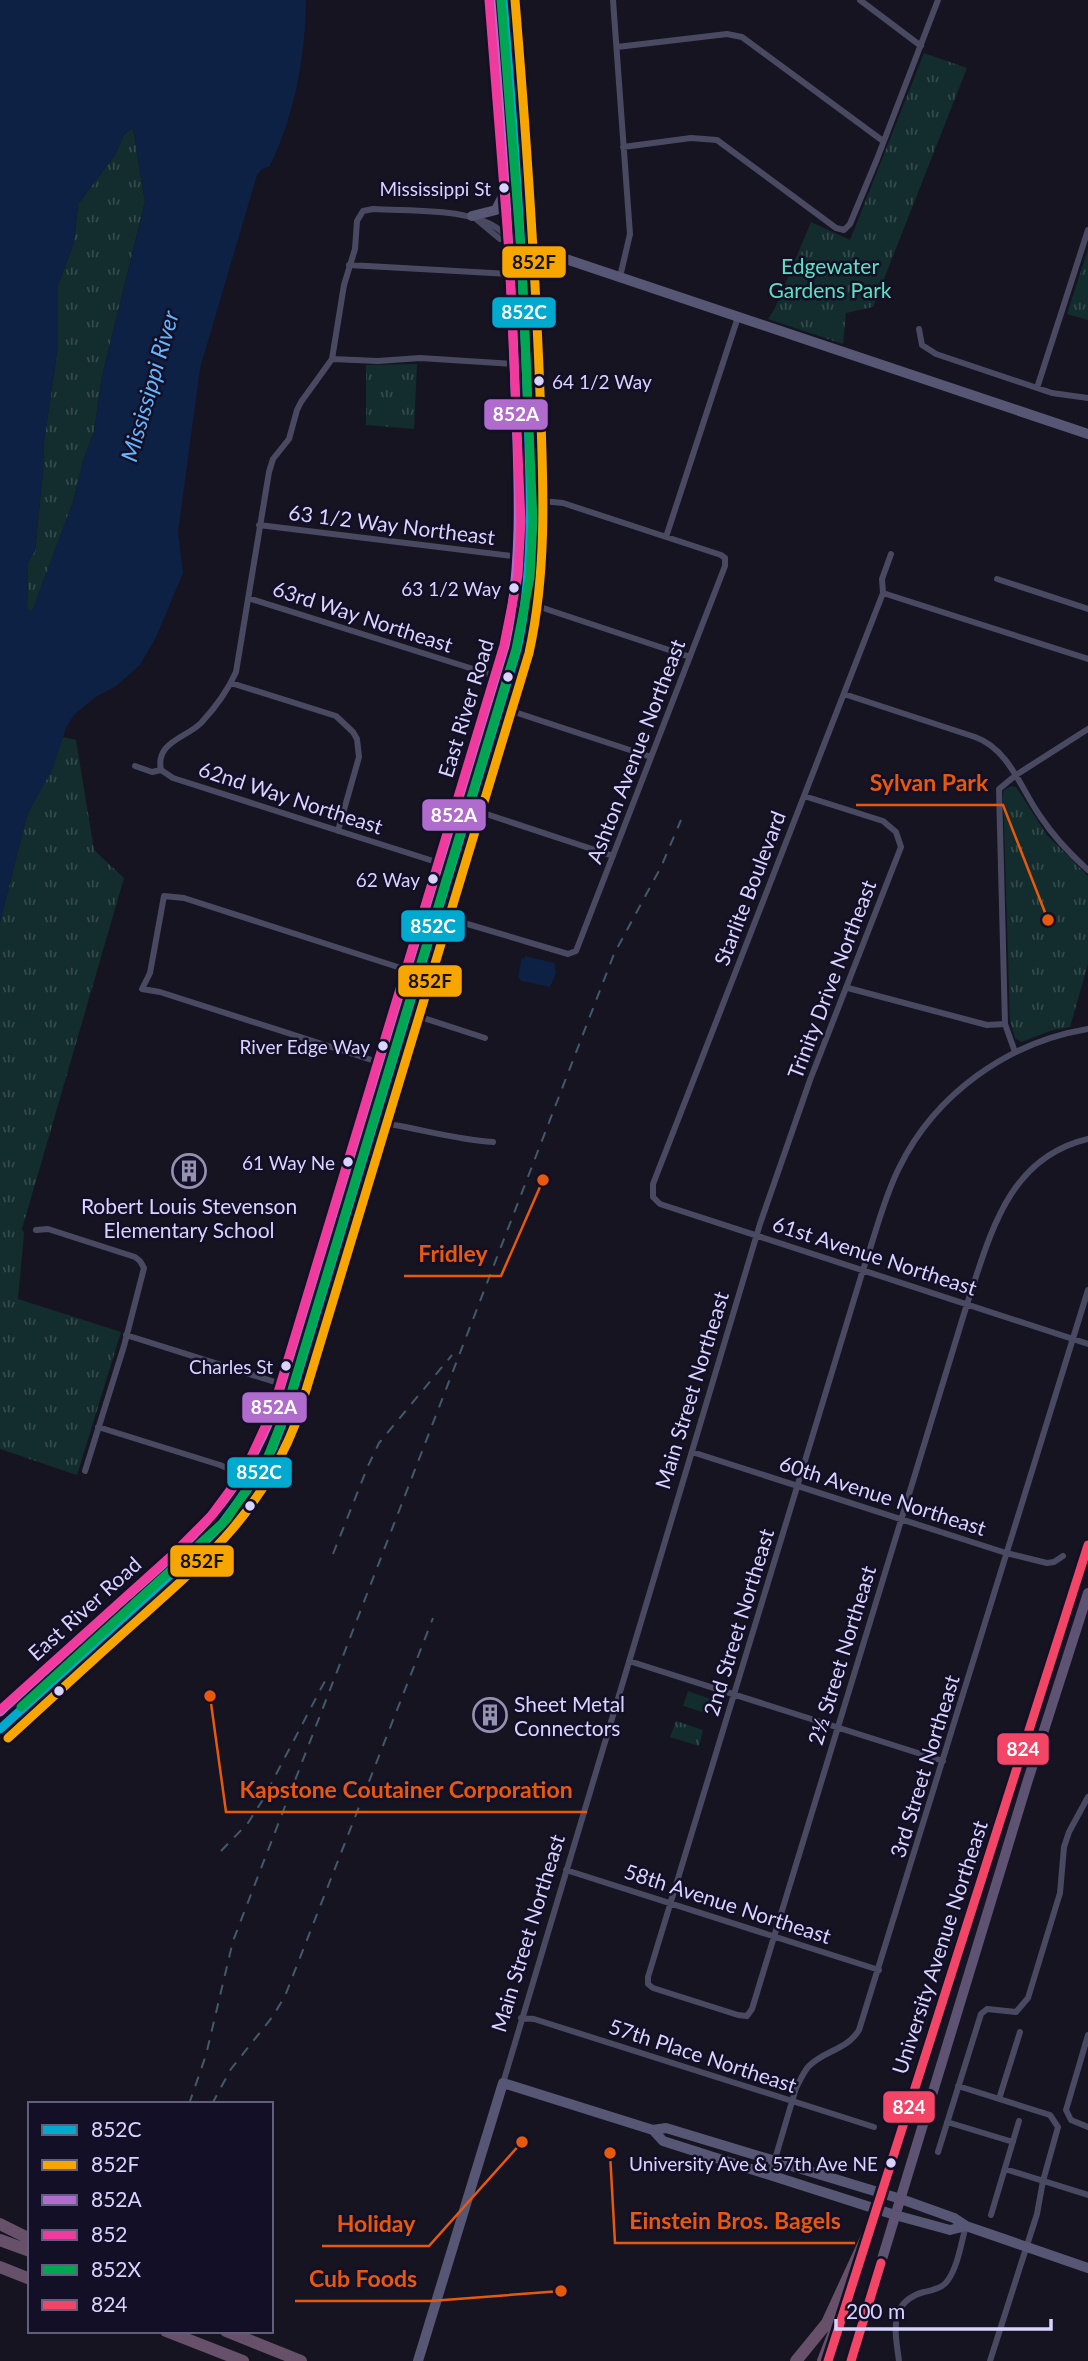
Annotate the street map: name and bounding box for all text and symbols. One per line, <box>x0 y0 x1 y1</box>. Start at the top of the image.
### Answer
place label: Mississippi St <box>379 177 491 200</box>
marker: Mississippi St <box>497 181 511 195</box>
line badge: 852F <box>501 245 567 279</box>
text: 852F <box>512 250 556 273</box>
park label: Edgewater Gardens Park <box>768 253 892 302</box>
line badge: 852C <box>491 296 557 329</box>
text: 852C <box>501 300 547 323</box>
water label: Mississippi River <box>114 306 184 465</box>
place label: 64 1/2 Way <box>552 370 652 393</box>
marker: 64 1/2 Way <box>532 374 546 388</box>
line badge: 852A <box>483 398 549 431</box>
text: 852A <box>493 402 540 425</box>
street label: 63 1/2 Way Northeast <box>287 499 497 549</box>
street label: 63rd Way Northeast <box>270 575 456 657</box>
place label: 63 1/2 Way <box>401 577 501 600</box>
marker: 63 1/2 Way <box>507 581 521 595</box>
street label: Ashton Avenue Northeast <box>581 635 690 867</box>
street label: East River Road <box>432 636 498 780</box>
unlabelled marker <box>501 670 515 684</box>
street label: 62nd Way Northeast <box>196 755 387 839</box>
callout: Sylvan Park <box>856 761 1003 805</box>
text: Sylvan Park <box>870 768 989 796</box>
line badge: 852A <box>421 798 487 832</box>
text: 852A <box>431 803 478 826</box>
street label: Starlite Boulevard <box>708 807 790 969</box>
place label: 62 Way <box>356 868 420 891</box>
marker: 62 Way <box>426 872 440 886</box>
street label: Trinity Drive Northeast <box>782 876 881 1082</box>
line badge: 852C <box>400 909 466 943</box>
text: 852C <box>410 914 456 937</box>
line badge: 852F <box>397 964 463 998</box>
text: 852F <box>408 969 452 992</box>
place label: River Edge Way <box>240 1035 370 1058</box>
marker: River Edge Way <box>376 1039 390 1053</box>
place label: 61 Way Ne <box>242 1151 335 1174</box>
building icon: Robert Louis Stevenson Elementary School <box>170 1152 208 1190</box>
marker: 61 Way Ne <box>341 1155 355 1169</box>
place label: Robert Louis Stevenson Elementary School <box>81 1193 297 1242</box>
street label: 61st Avenue Northeast <box>770 1210 981 1300</box>
callout: Fridley <box>404 1232 501 1276</box>
text: Fridley <box>418 1239 489 1267</box>
street label: Main Street Northeast <box>649 1288 733 1492</box>
place label: Charles St <box>189 1355 273 1378</box>
marker: Charles St <box>279 1359 293 1373</box>
line badge: 852A <box>241 1391 308 1424</box>
text: 852A <box>251 1395 298 1418</box>
street label: 60th Avenue Northeast <box>777 1450 990 1540</box>
line badge: 852C <box>226 1456 293 1489</box>
text: 852C <box>236 1460 282 1483</box>
unlabelled marker <box>243 1499 257 1513</box>
street label: 2nd Street Northeast <box>698 1525 779 1719</box>
line badge: 852F <box>169 1544 235 1578</box>
text: 852F <box>180 1549 224 1572</box>
street label: East River Road <box>22 1551 146 1665</box>
street label: 2½ Street Northeast <box>802 1562 880 1748</box>
street label: 3rd Street Northeast <box>884 1671 964 1860</box>
unlabelled marker <box>52 1684 66 1698</box>
place label: Sheet Metal Connectors <box>514 1691 625 1740</box>
building icon: Sheet Metal Connectors <box>471 1696 509 1734</box>
line badge: 824 <box>996 1732 1050 1766</box>
text: 824 <box>1006 1737 1040 1760</box>
callout: Kapstone Coutainer Corporation <box>226 1768 587 1812</box>
text: Kapstone Coutainer Corporation <box>239 1775 573 1803</box>
street label: University Avenue Northeast <box>886 1817 992 2077</box>
street label: Main Street Northeast <box>485 1831 569 2035</box>
street label: 58th Avenue Northeast <box>622 1858 835 1948</box>
street label: 57th Place Northeast <box>606 2013 800 2097</box>
line badge: 824 <box>882 2090 936 2124</box>
text: 824 <box>892 2095 926 2118</box>
legend <box>28 2102 273 2333</box>
text: 852C <box>91 2116 142 2141</box>
text: 852F <box>91 2151 140 2176</box>
place label: University Ave & 57th Ave NE <box>629 2152 878 2175</box>
marker: University Ave & 57th Ave NE <box>884 2156 898 2170</box>
text: 852A <box>91 2186 143 2211</box>
callout: Einstein Bros. Bagels <box>615 2199 855 2243</box>
callout: Holiday <box>322 2202 429 2246</box>
text: Einstein Bros. Bagels <box>629 2206 841 2234</box>
text: Holiday <box>337 2209 416 2237</box>
text: 852 <box>91 2221 128 2246</box>
text: 852X <box>91 2256 142 2281</box>
callout: Cub Foods <box>295 2257 431 2301</box>
text: Cub Foods <box>309 2264 417 2292</box>
scale bar <box>836 2288 1051 2332</box>
text: 824 <box>91 2291 128 2316</box>
text: 200 m <box>846 2298 905 2323</box>

